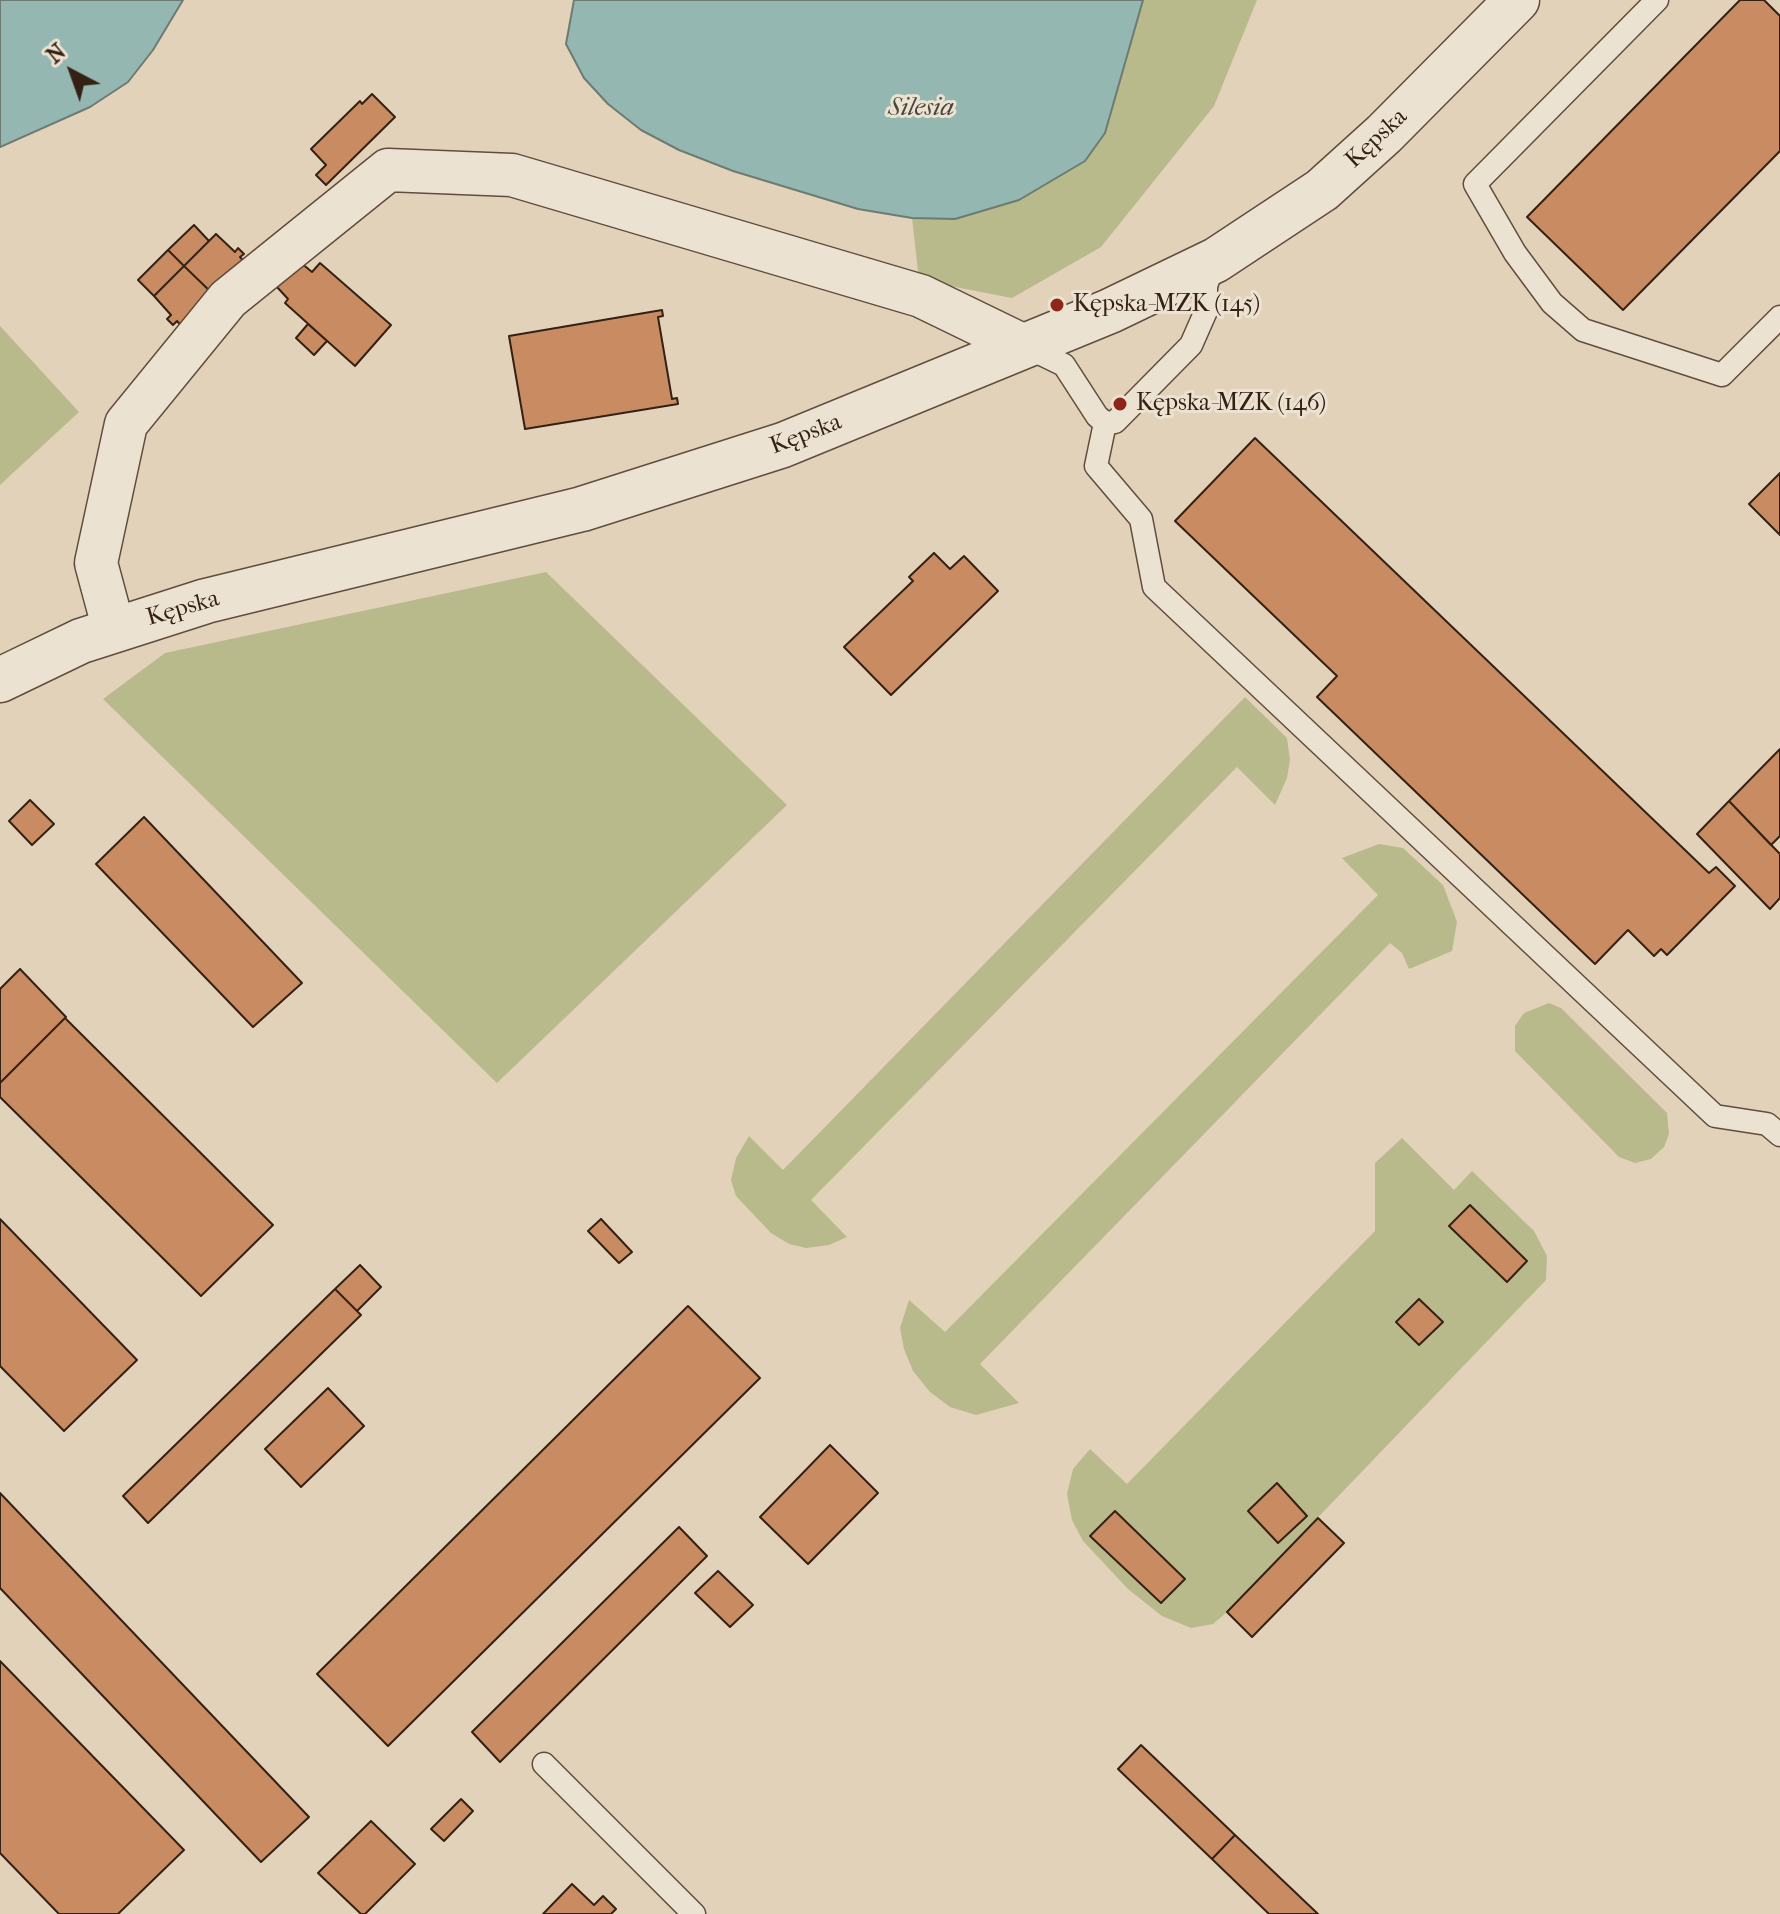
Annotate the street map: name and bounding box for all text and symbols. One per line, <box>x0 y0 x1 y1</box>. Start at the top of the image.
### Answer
north arrow <box>32 32 112 112</box>
text: N <box>41 39 71 69</box>
water label: Silesia <box>888 93 954 125</box>
street label: Kępska <box>1340 103 1414 175</box>
place label: Kępska-MZK (145) <box>1073 291 1260 319</box>
marker: Kępska-MZK (145) <box>1048 296 1066 314</box>
place label: Kępska-MZK (146) <box>1136 390 1326 418</box>
marker: Kępska-MZK (146) <box>1111 395 1129 413</box>
street label: Kępska <box>766 408 846 462</box>
street label: Kępska <box>143 585 223 633</box>

